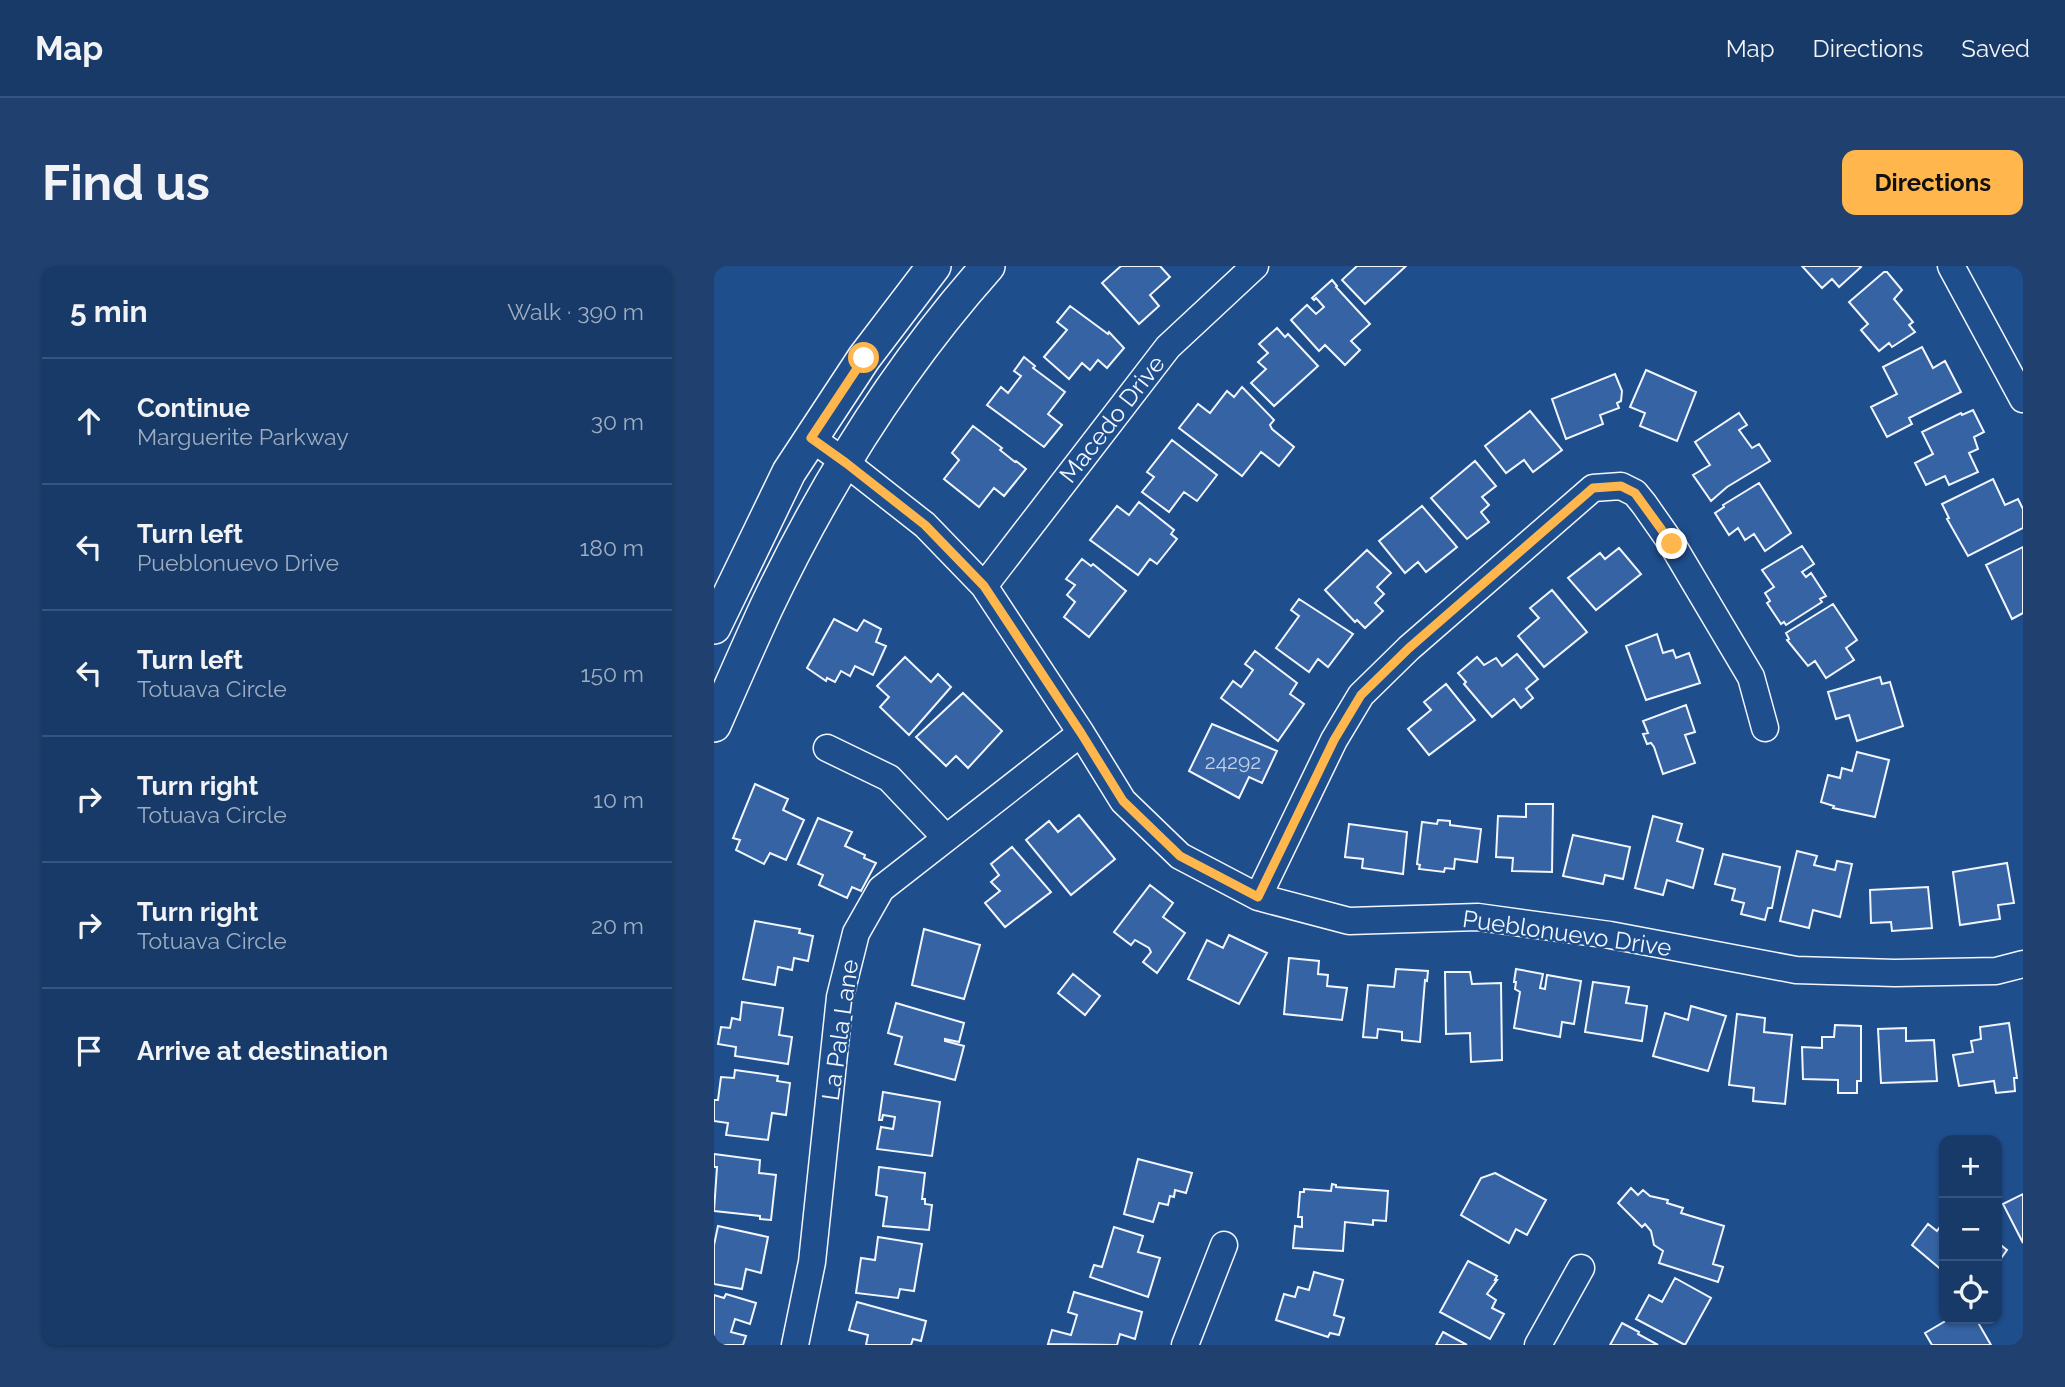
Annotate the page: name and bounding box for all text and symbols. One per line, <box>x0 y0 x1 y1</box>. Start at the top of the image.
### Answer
text: Map <box>35 29 103 68</box>
text: Map <box>1726 34 1775 63</box>
text: Directions <box>1813 34 1923 63</box>
text: Saved <box>1961 34 2030 63</box>
button: Directions <box>1842 150 2023 215</box>
text: Find us <box>42 154 210 211</box>
text: 5 min <box>70 294 148 329</box>
text: Walk · 390 m <box>507 298 644 325</box>
route start <box>848 342 879 373</box>
street label: Macedo Drive <box>1053 349 1171 489</box>
text: Continue <box>137 393 250 423</box>
icon: ahead <box>70 402 108 440</box>
text: 30 m <box>591 408 644 435</box>
text: Marguerite Parkway <box>137 423 349 450</box>
text: Turn left <box>137 519 243 549</box>
icon: left <box>70 528 108 566</box>
route end <box>1656 528 1687 559</box>
text: 180 m <box>579 534 644 561</box>
text: Pueblonuevo Drive <box>137 549 339 576</box>
text: Turn left <box>137 645 243 675</box>
icon: left <box>70 654 108 692</box>
text: 150 m <box>581 660 644 687</box>
text: Totuava Circle <box>137 675 287 702</box>
house number: 24292 <box>1205 749 1261 774</box>
text: Turn right <box>137 771 258 801</box>
icon: right <box>70 780 108 818</box>
text: 10 m <box>593 786 644 813</box>
text: Totuava Circle <box>137 801 287 828</box>
text: Turn right <box>137 897 258 927</box>
street label: Pueblonuevo Drive <box>1461 904 1673 962</box>
icon: right <box>70 906 108 944</box>
text: 20 m <box>591 912 644 939</box>
text: Totuava Circle <box>137 927 287 954</box>
street label: La Pala Lane <box>816 958 864 1102</box>
icon: arrive <box>70 1032 108 1070</box>
text: Arrive at destination <box>137 1036 388 1066</box>
map controls <box>1939 1135 2002 1324</box>
button: + <box>1939 1135 2002 1198</box>
button: − <box>1939 1198 2002 1261</box>
button: locate <box>1939 1261 2002 1324</box>

